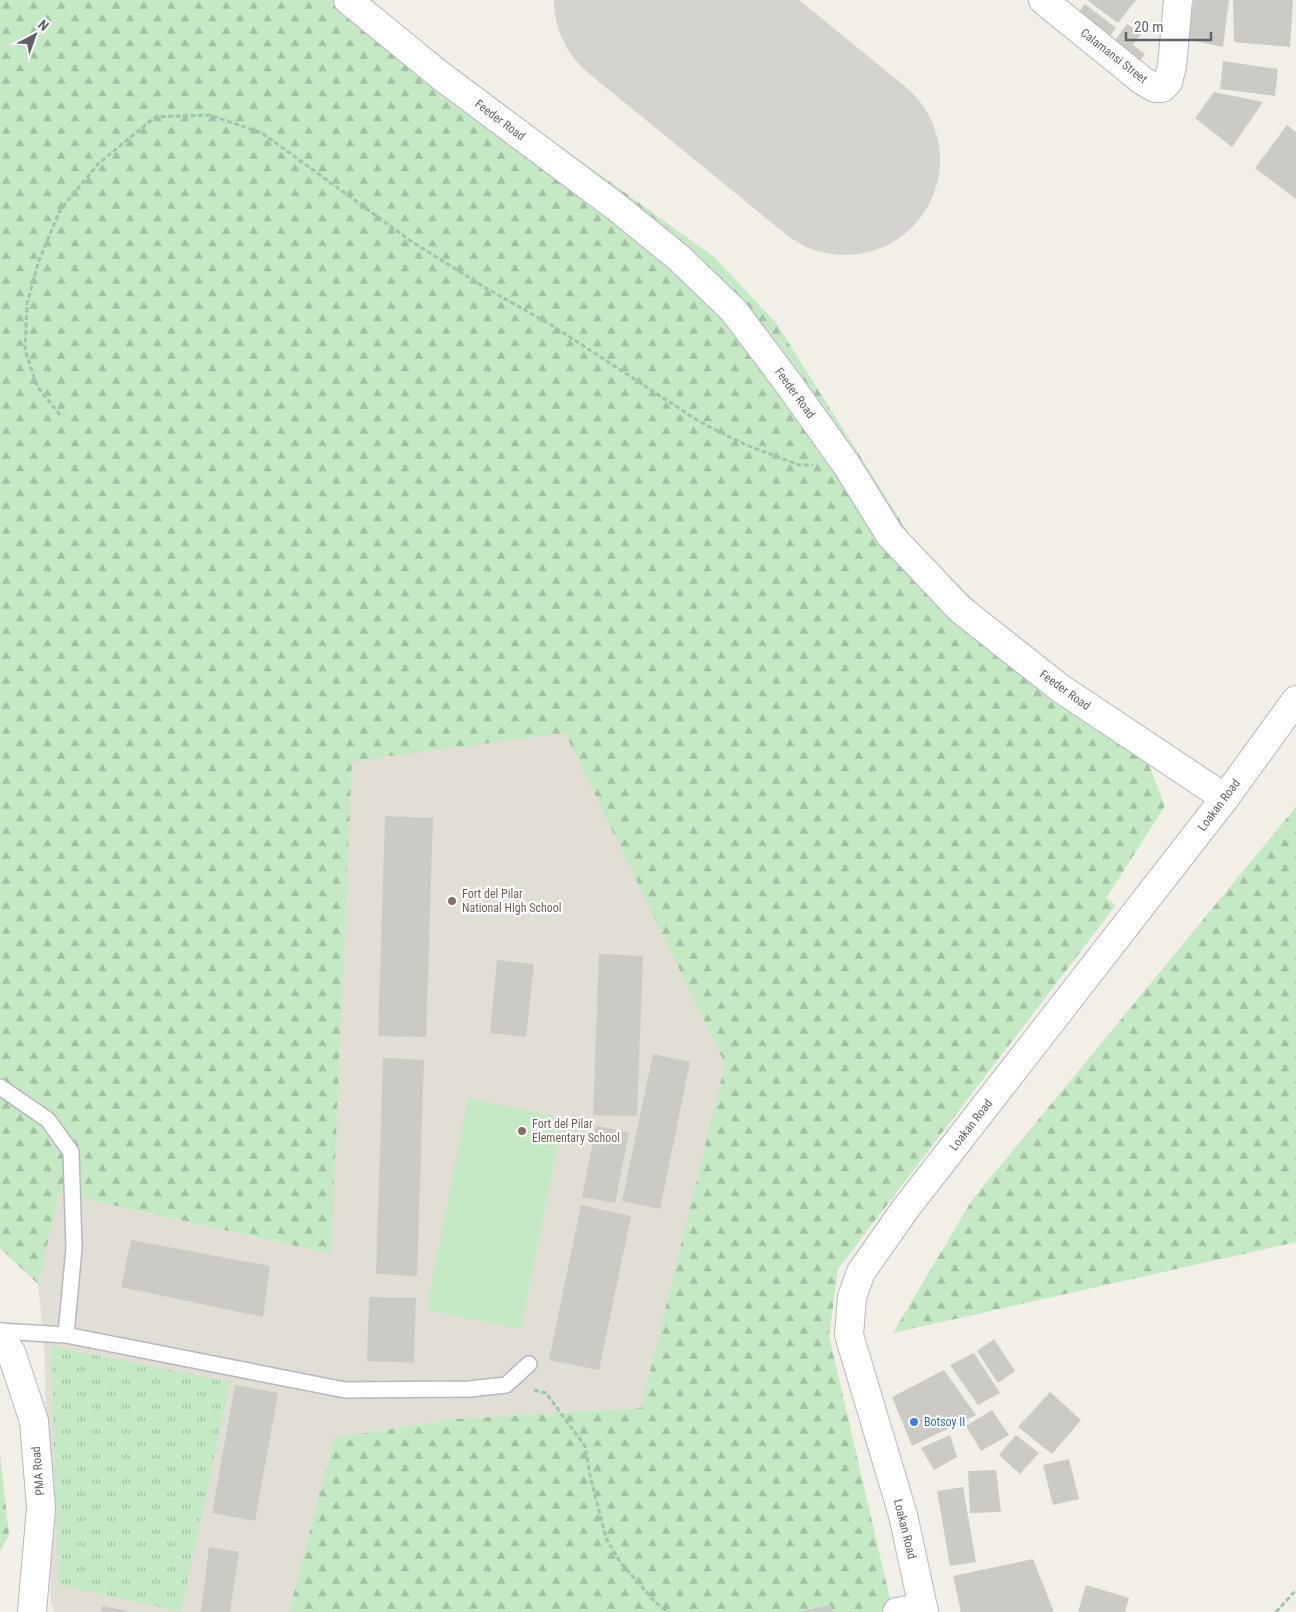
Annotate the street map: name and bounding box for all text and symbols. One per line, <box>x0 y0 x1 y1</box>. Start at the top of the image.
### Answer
north arrow <box>10 10 60 60</box>
scale bar <box>1126 10 1211 42</box>
text: N <box>35 16 52 34</box>
text: 20 m <box>1134 18 1164 36</box>
street label: Calamansi Street <box>1078 26 1150 87</box>
street label: Feeder Road <box>472 97 528 143</box>
street label: Feeder Road <box>772 365 818 421</box>
street label: Feeder Road <box>1037 667 1093 713</box>
street label: Loakan Road <box>1195 776 1243 834</box>
place label: Fort del Pilar National High School <box>462 887 562 915</box>
marker: Fort del Pilar National High School <box>446 895 458 907</box>
street label: Loakan Road <box>947 1097 995 1153</box>
place label: Fort del Pilar Elementary School <box>532 1117 620 1145</box>
marker: Fort del Pilar Elementary School <box>516 1125 528 1137</box>
place label: Botsoy II <box>924 1415 965 1429</box>
marker: Botsoy II <box>908 1416 920 1428</box>
street label: PMA Road <box>29 1446 47 1496</box>
street label: Loakan Road <box>891 1498 919 1560</box>

